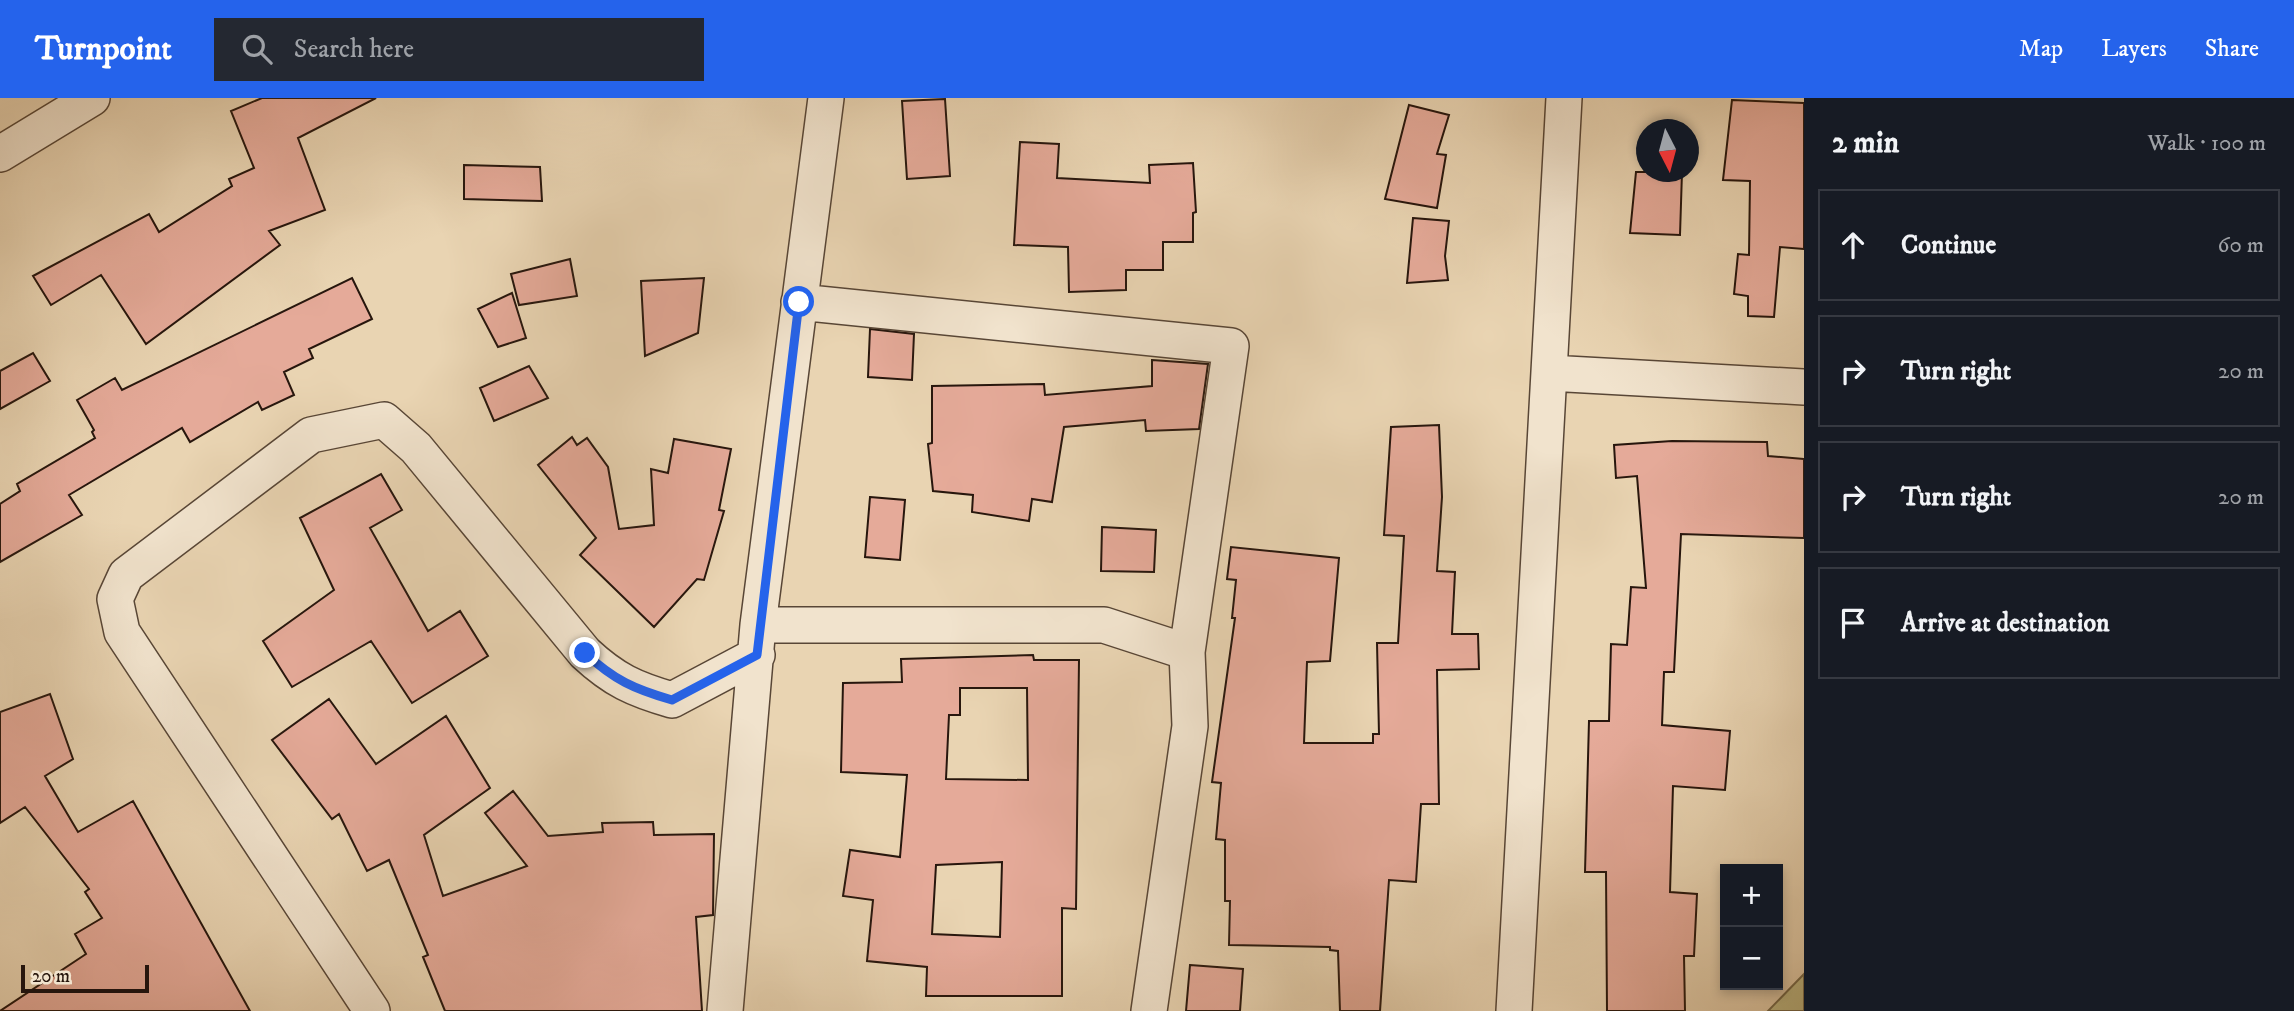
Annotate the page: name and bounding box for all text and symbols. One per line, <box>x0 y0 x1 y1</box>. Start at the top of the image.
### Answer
search box <box>214 18 704 81</box>
text: Turnpoint <box>35 29 172 70</box>
icon: search <box>238 30 276 68</box>
text: Search here <box>294 33 414 66</box>
text: Map <box>2019 34 2063 64</box>
text: Layers <box>2101 34 2167 64</box>
text: Share <box>2205 34 2259 64</box>
north arrow <box>1636 119 1699 182</box>
text: 2 min <box>1832 125 1899 162</box>
text: Walk · 100 m <box>2147 129 2266 158</box>
icon: ahead <box>1834 226 1872 264</box>
text: Continue <box>1901 229 1996 262</box>
text: 60 m <box>2217 231 2264 260</box>
route start <box>783 286 814 317</box>
icon: right <box>1834 352 1872 390</box>
text: Turn right <box>1901 355 2011 388</box>
text: 20 m <box>2218 357 2264 386</box>
icon: right <box>1834 478 1872 516</box>
text: Turn right <box>1901 481 2011 514</box>
text: 20 m <box>2218 483 2264 512</box>
icon: arrive <box>1834 604 1872 642</box>
text: Arrive at destination <box>1901 607 2110 640</box>
route end <box>569 637 600 668</box>
map controls <box>1720 864 1783 990</box>
button: + <box>1720 864 1783 927</box>
button: − <box>1720 927 1783 990</box>
scale bar <box>21 962 149 994</box>
text: 20 m <box>32 965 70 988</box>

